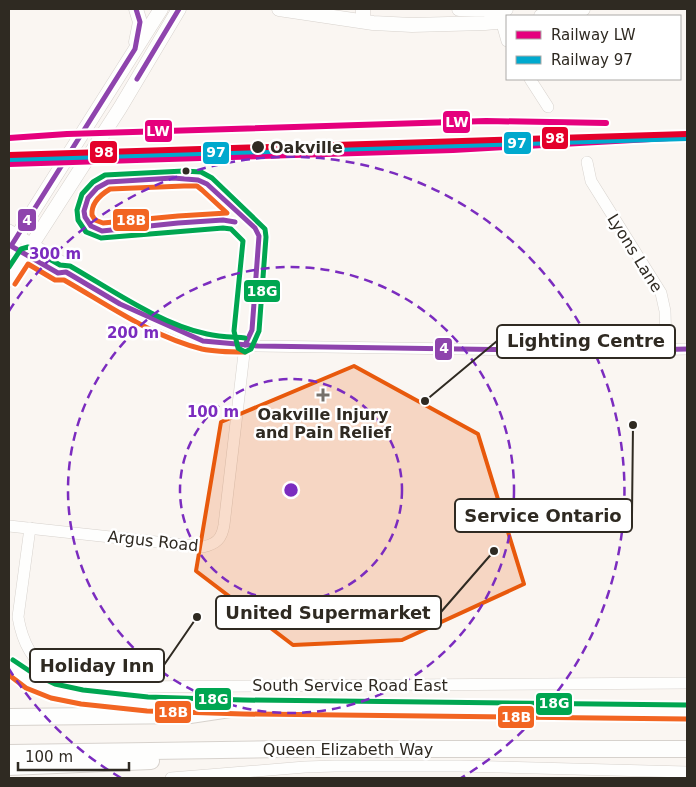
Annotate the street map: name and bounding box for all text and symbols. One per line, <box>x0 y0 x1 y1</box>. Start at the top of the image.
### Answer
legend <box>506 15 681 80</box>
text: Railway LW <box>551 26 636 44</box>
text: Railway 97 <box>551 51 633 69</box>
line badge: LW <box>442 110 471 134</box>
text: LW <box>445 114 469 130</box>
line badge: LW <box>144 119 173 143</box>
text: LW <box>146 123 170 139</box>
line badge: 98 <box>541 126 569 150</box>
text: 98 <box>545 130 565 146</box>
line badge: 97 <box>503 131 532 155</box>
text: 97 <box>507 135 527 151</box>
place label: Oakville <box>270 138 343 157</box>
marker: Oakville <box>250 139 266 155</box>
line badge: 98 <box>89 140 118 164</box>
line badge: 97 <box>202 141 230 165</box>
text: 98 <box>94 144 114 160</box>
text: 97 <box>206 144 226 160</box>
unlabelled marker <box>181 166 191 176</box>
line badge: 4 <box>17 208 37 232</box>
line badge: 18B <box>112 208 150 232</box>
street label: Lyons Lane <box>603 210 667 296</box>
text: 4 <box>22 212 32 228</box>
text: 18B <box>116 212 146 228</box>
text: 300 m <box>29 245 81 263</box>
line badge: 18G <box>243 279 281 303</box>
text: 18G <box>247 283 277 299</box>
text: 200 m <box>107 324 159 342</box>
callout: Lighting Centre <box>497 325 675 358</box>
text: Lighting Centre <box>507 330 665 351</box>
line badge: 4 <box>434 337 453 361</box>
text: 4 <box>439 340 449 356</box>
marker: Oakville Injury and Pain Relief <box>316 388 330 402</box>
text: 100 m <box>187 403 239 421</box>
place label: Oakville Injury and Pain Relief <box>255 405 392 442</box>
centre of rings <box>282 481 300 499</box>
callout: Service Ontario <box>455 499 632 532</box>
text: Service Ontario <box>464 505 622 526</box>
street label: Argus Road <box>107 527 199 555</box>
callout: United Supermarket <box>216 596 441 629</box>
text: United Supermarket <box>225 602 431 623</box>
callout: Holiday Inn <box>30 649 164 682</box>
text: Holiday Inn <box>40 655 154 676</box>
street label: South Service Road East <box>252 676 448 695</box>
line badge: 18G <box>194 687 232 711</box>
text: 18G <box>198 691 228 707</box>
line badge: 18G <box>535 692 573 716</box>
text: 18G <box>539 695 569 711</box>
line badge: 18B <box>154 700 192 724</box>
text: 18B <box>158 704 188 720</box>
line badge: 18B <box>497 705 535 729</box>
text: 18B <box>501 709 531 725</box>
scale bar <box>18 740 129 772</box>
street label: Queen Elizabeth Way <box>263 740 433 759</box>
text: 100 m <box>25 748 73 766</box>

